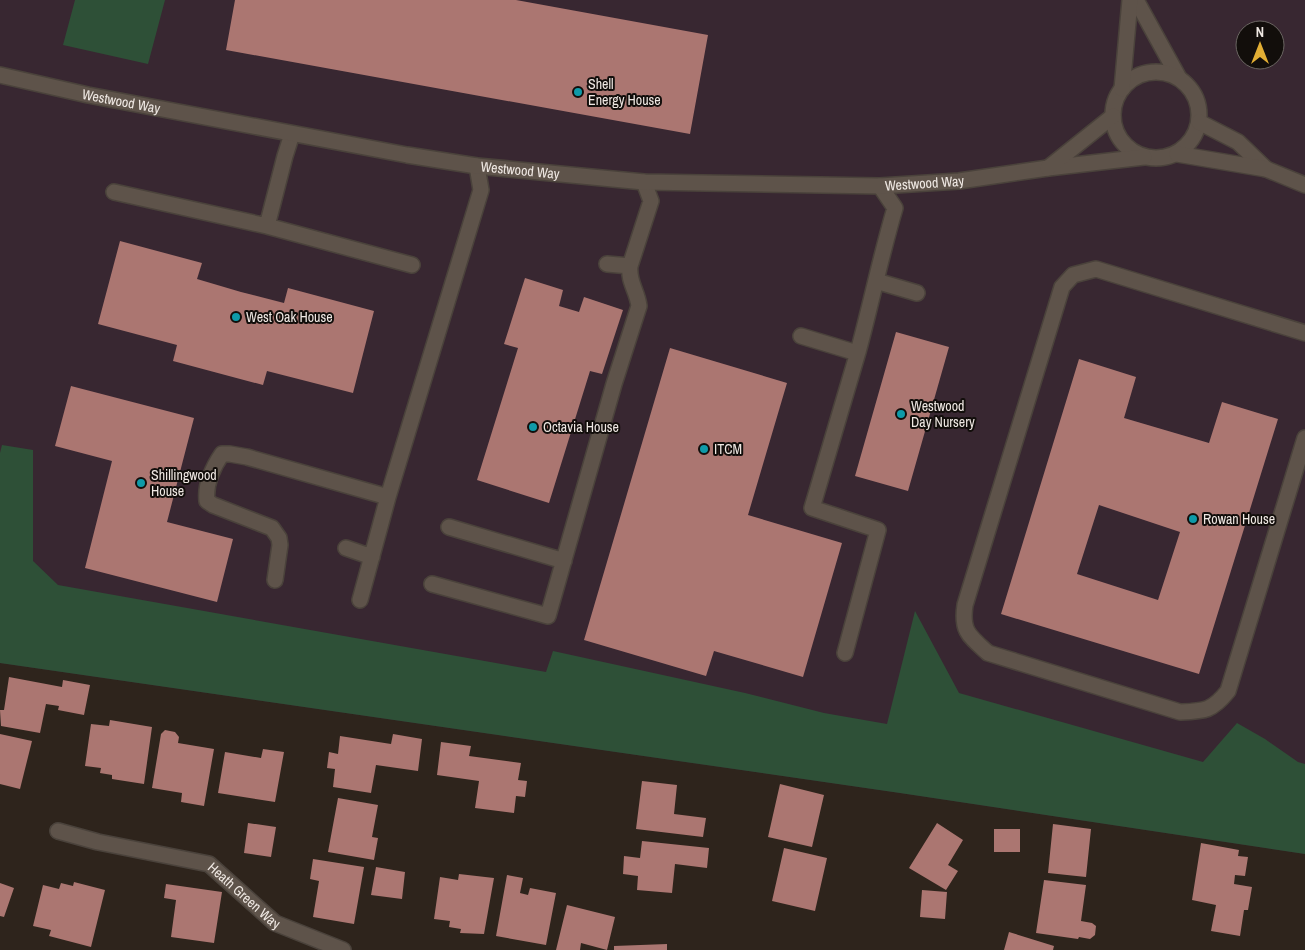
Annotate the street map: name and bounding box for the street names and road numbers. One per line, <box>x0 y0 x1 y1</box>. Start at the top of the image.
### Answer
street label: Westwood Way <box>80 85 162 117</box>
street label: Westwood Way <box>480 157 561 183</box>
street label: Westwood Way <box>884 171 965 195</box>
street label: Heath Green Way <box>204 858 283 933</box>

